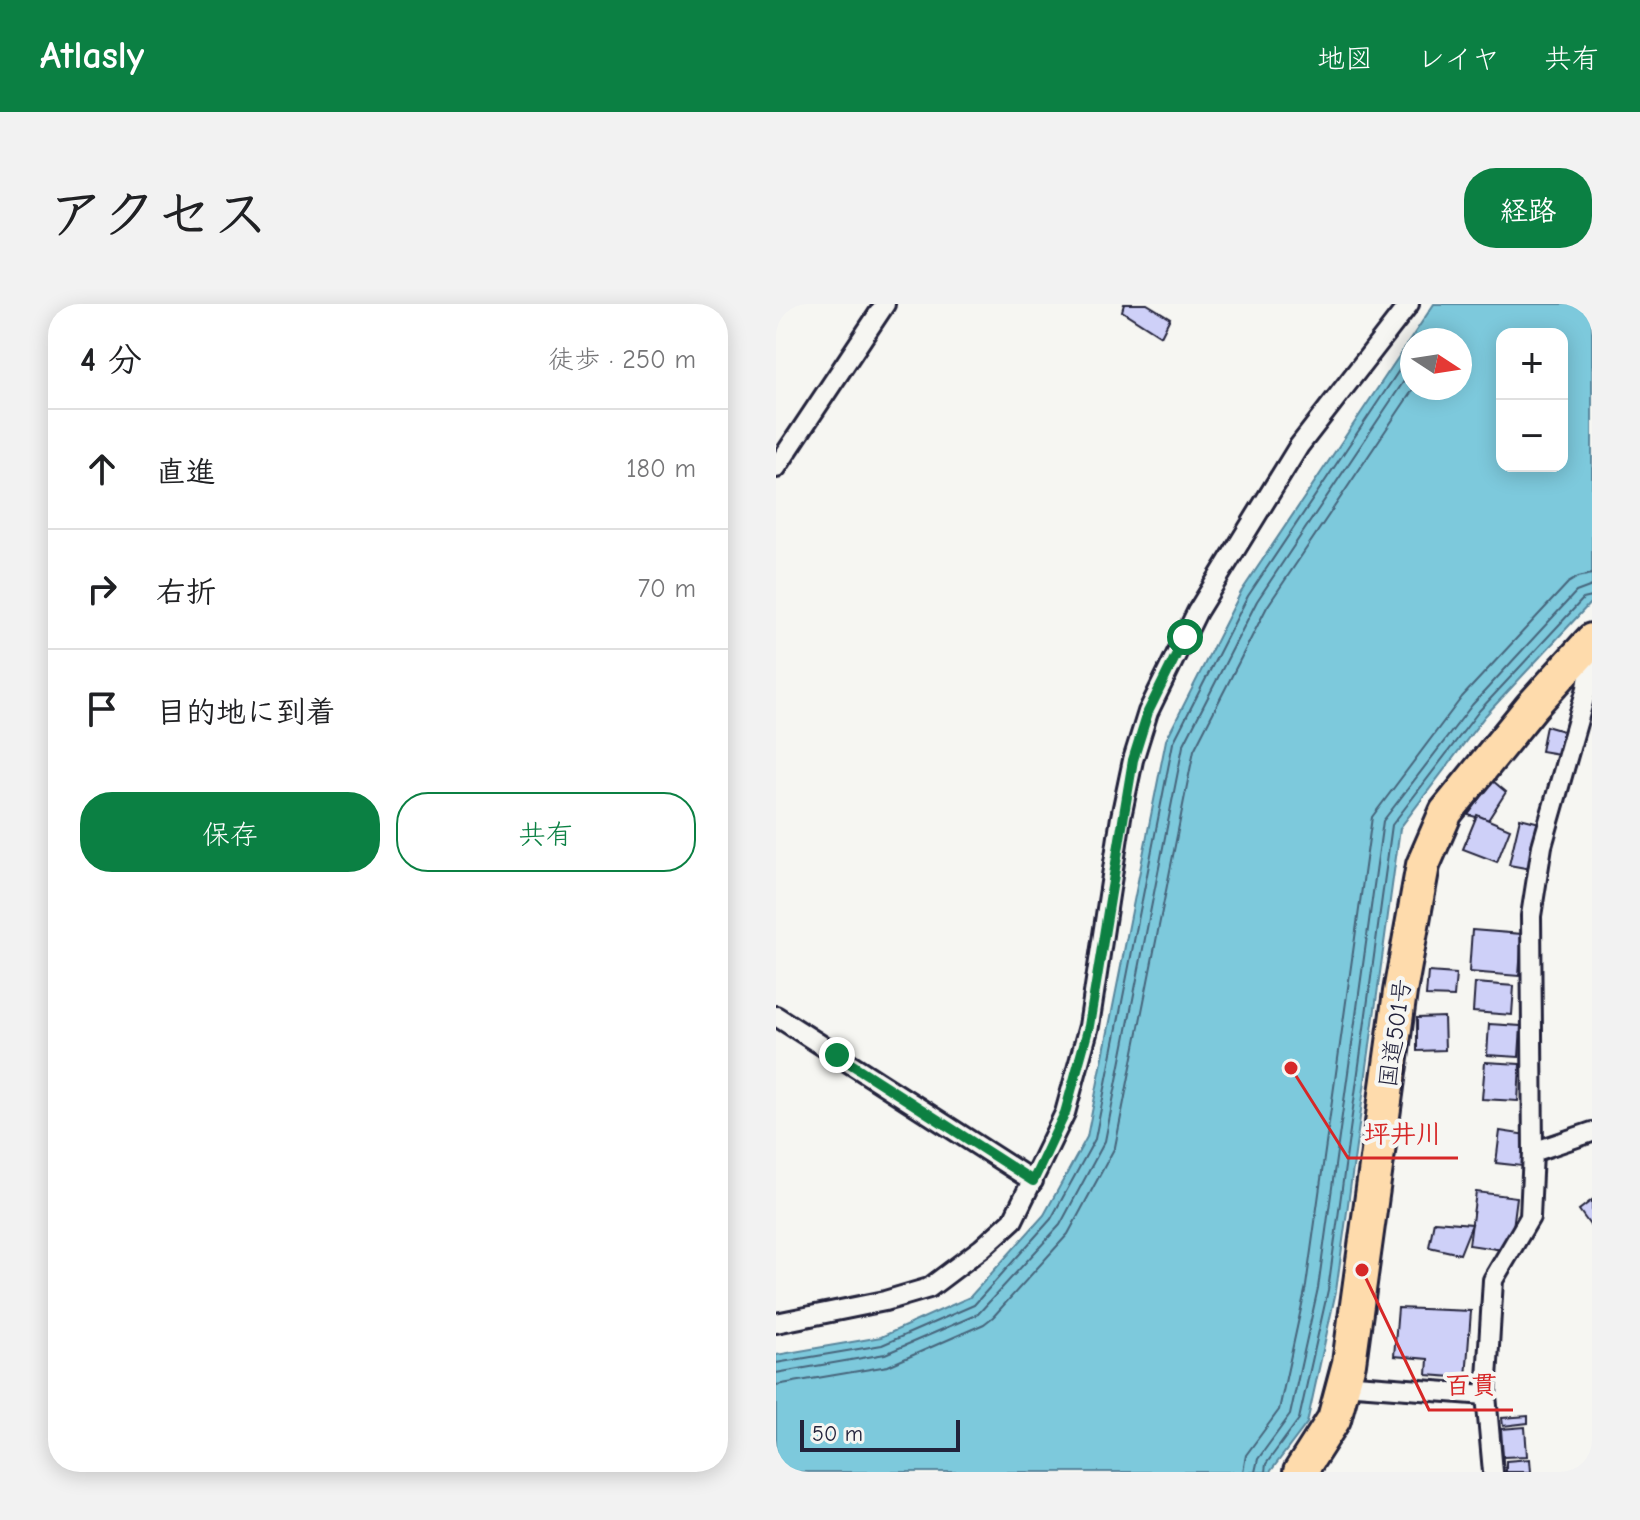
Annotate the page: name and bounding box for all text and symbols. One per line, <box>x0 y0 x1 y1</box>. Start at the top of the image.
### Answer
text: Atlasly <box>40 34 144 78</box>
text: 地図 <box>1317 43 1373 75</box>
text: レイヤ <box>1417 43 1500 75</box>
text: 共有 <box>1544 43 1600 75</box>
button: 経路 <box>1464 168 1592 248</box>
text: アクセス <box>48 183 269 247</box>
north arrow <box>1400 328 1472 400</box>
map controls <box>1496 328 1568 472</box>
button: + <box>1496 328 1568 400</box>
text: 4 分 <box>80 340 142 380</box>
text: 徒歩 · 250 m <box>548 345 696 375</box>
button: − <box>1496 400 1568 472</box>
icon: ahead <box>80 447 124 491</box>
text: 180 m <box>626 454 696 484</box>
text: 直進 <box>156 455 216 490</box>
icon: right <box>80 567 124 611</box>
text: 70 m <box>638 574 696 604</box>
text: 右折 <box>156 575 216 610</box>
route start <box>1167 619 1203 655</box>
icon: arrive <box>80 687 124 731</box>
text: 目的地に到着 <box>156 695 336 730</box>
button: 保存 <box>80 792 380 872</box>
button: 共有 <box>396 792 696 872</box>
street label: 国道501号 <box>1374 977 1416 1089</box>
route end <box>819 1037 855 1073</box>
callout: 坪井川 <box>1348 1108 1458 1158</box>
text: 坪井川 <box>1364 1120 1442 1150</box>
callout: 百貫 <box>1429 1360 1513 1410</box>
text: 百貫 <box>1445 1371 1497 1401</box>
scale bar <box>800 1416 960 1452</box>
text: 50 m <box>812 1421 863 1447</box>

